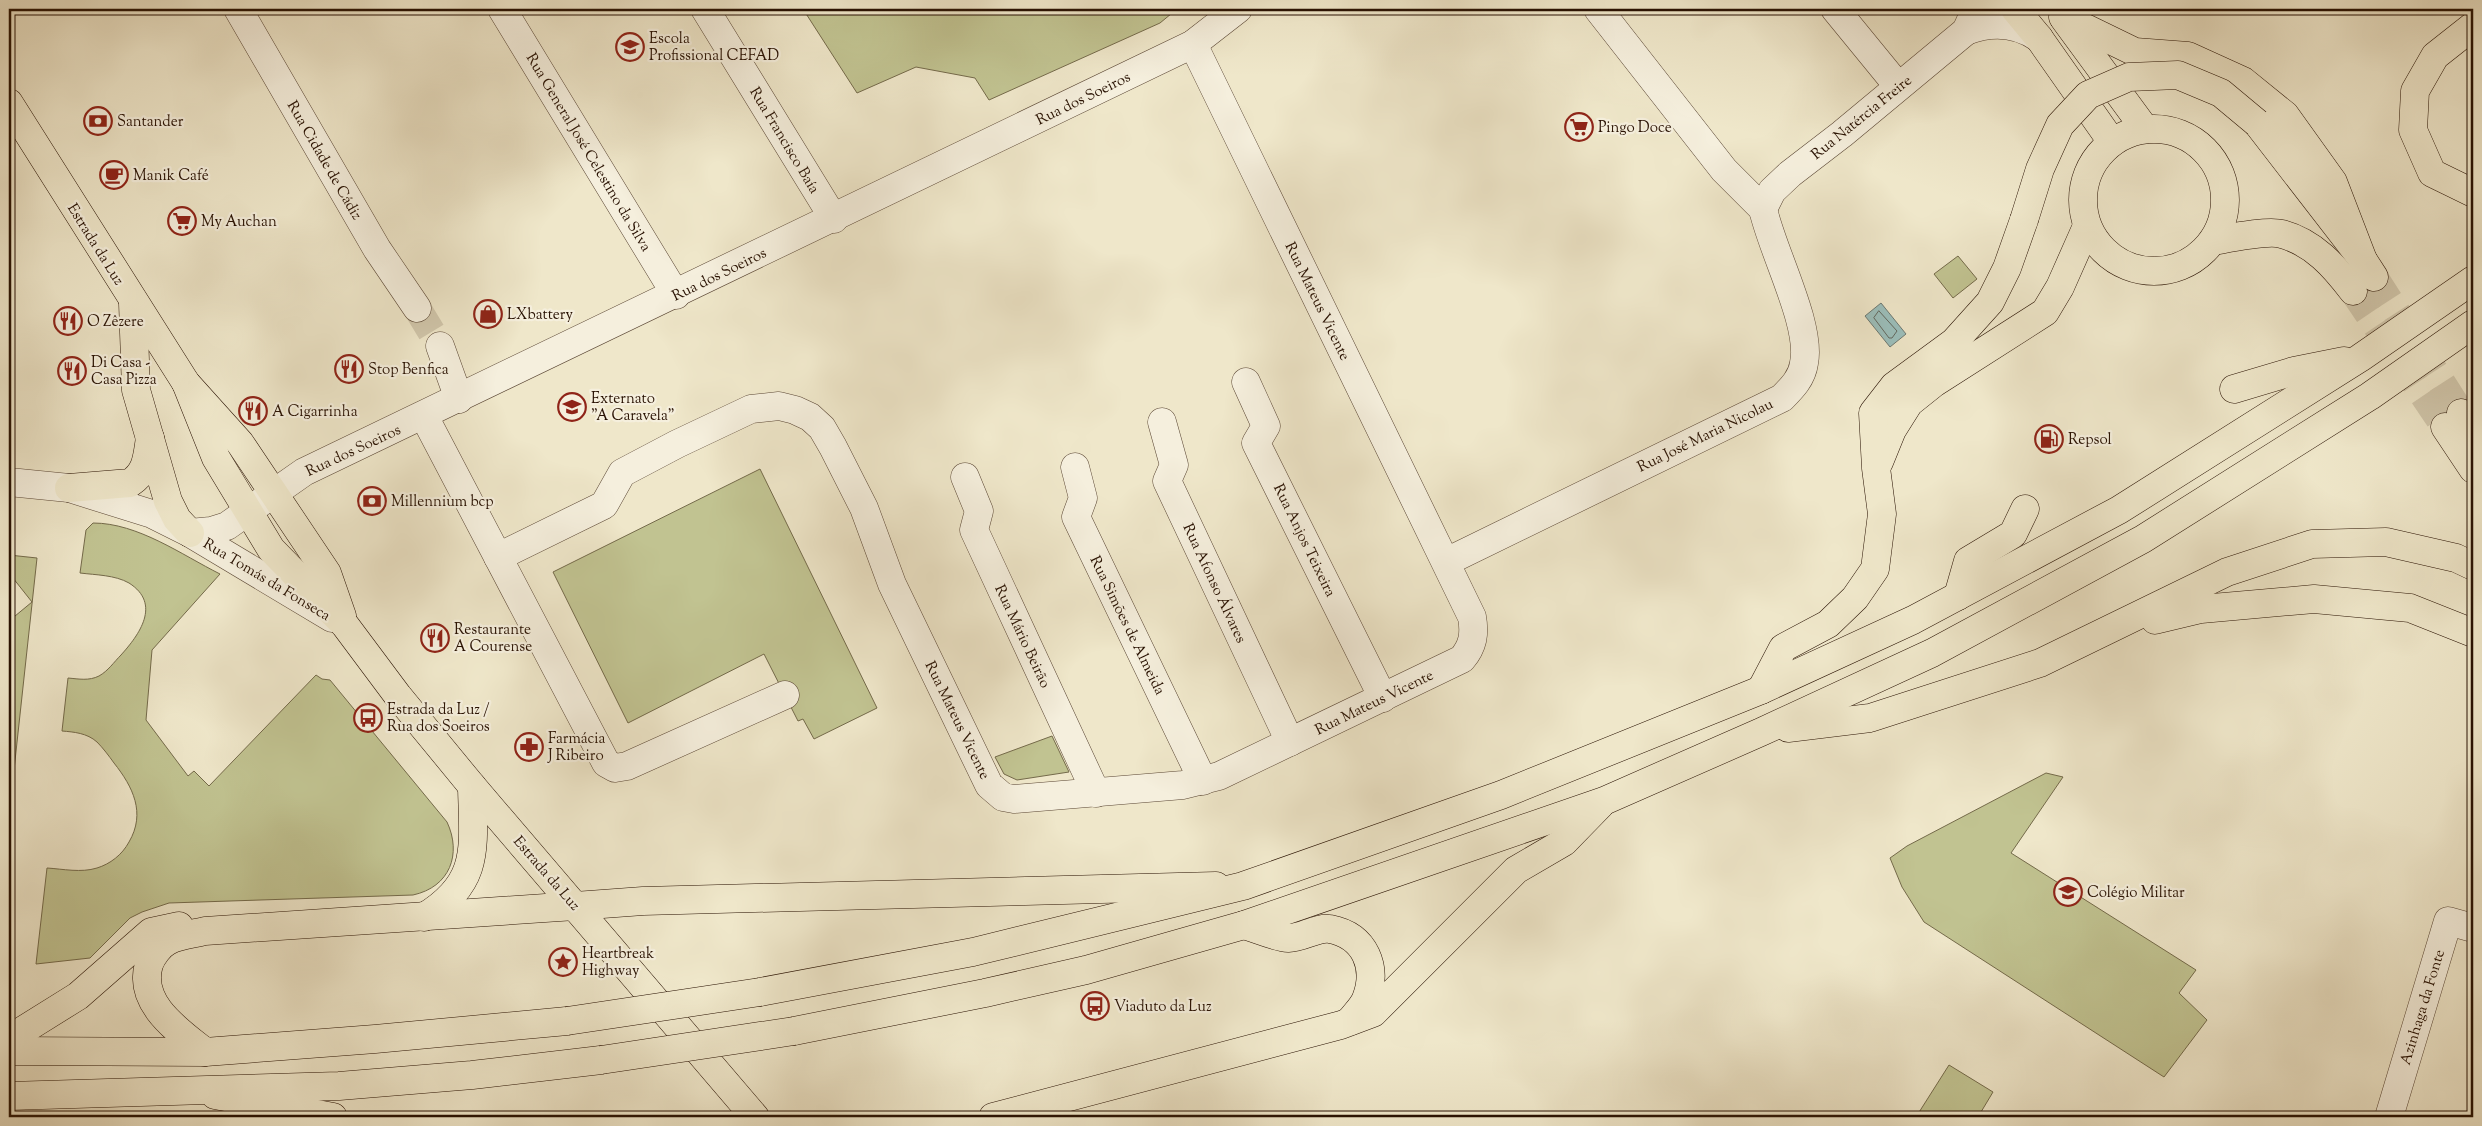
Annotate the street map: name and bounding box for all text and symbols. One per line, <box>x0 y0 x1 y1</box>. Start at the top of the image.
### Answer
place label: Escola Profissional CEFAD <box>649 29 779 67</box>
school or university icon: Escola Profissional CEFAD <box>615 32 645 62</box>
street label: Rua General José Celestino da Silva <box>520 50 656 256</box>
street label: Rua dos Soeiros <box>1033 67 1135 131</box>
street label: Rua Natércia Freire <box>1807 71 1917 165</box>
street label: Rua Francisco Baía <box>744 83 824 198</box>
street label: Rua Cidade de Cádiz <box>281 97 367 224</box>
bank icon: Santander <box>83 106 113 136</box>
place label: Santander <box>117 112 184 133</box>
supermarket icon: Pingo Doce <box>1564 112 1594 142</box>
place label: Pingo Doce <box>1598 118 1672 139</box>
cafe icon: Manik Café <box>99 160 129 190</box>
place label: Manik Café <box>133 166 209 187</box>
street label: Estrada da Luz <box>61 200 128 290</box>
supermarket icon: My Auchan <box>167 206 197 236</box>
place label: My Auchan <box>201 212 277 233</box>
street label: Rua Mateus Vicente <box>1279 239 1354 364</box>
street label: Rua dos Soeiros <box>669 243 771 307</box>
shop icon: LXbattery <box>473 299 503 329</box>
place label: LXbattery <box>507 305 573 326</box>
restaurant icon: O Zêzere <box>53 306 83 336</box>
place label: O Zêzere <box>87 312 144 333</box>
place label: Di Casa - Casa Pizza <box>91 353 157 391</box>
restaurant icon: Stop Benfica <box>334 354 364 384</box>
restaurant icon: Di Casa - Casa Pizza <box>57 356 87 386</box>
place label: Stop Benfica <box>368 360 449 381</box>
place label: Externato "A Caravela" <box>591 389 675 427</box>
school or university icon: Externato "A Caravela" <box>557 392 587 422</box>
street label: Rua José Maria Nicolau <box>1634 394 1777 478</box>
restaurant icon: A Cigarrinha <box>238 396 268 426</box>
place label: A Cigarrinha <box>272 402 358 423</box>
street label: Rua dos Soeiros <box>303 420 405 483</box>
fuel station icon: Repsol <box>2034 424 2064 454</box>
place label: Repsol <box>2068 430 2112 451</box>
street label: Rua Anjos Teixeira <box>1267 480 1340 601</box>
bank icon: Millennium bcp <box>357 486 387 516</box>
place label: Millennium bcp <box>391 492 494 513</box>
street label: Rua Afonso Álvares <box>1177 520 1252 647</box>
street label: Rua Tomás da Fonseca <box>199 534 334 627</box>
street label: Rua Simões de Almeida <box>1084 553 1170 699</box>
street label: Rua Mário Beirão <box>988 581 1055 692</box>
place label: Restaurante A Courense <box>454 620 532 658</box>
restaurant icon: Restaurante A Courense <box>420 623 450 653</box>
street label: Rua Mateus Vicente <box>919 658 994 783</box>
street label: Rua Mateus Vicente <box>1312 666 1437 741</box>
place label: Estrada da Luz / Rua dos Soeiros <box>387 700 490 738</box>
bus stop icon: Estrada da Luz / Rua dos Soeiros <box>353 703 383 733</box>
place label: Farmácia J Ribeiro <box>547 729 606 767</box>
pharmacy icon: Farmácia J Ribeiro <box>514 732 544 762</box>
street label: Estrada da Luz <box>507 832 584 916</box>
school or university icon: Colégio Militar <box>2053 877 2083 907</box>
place label: Colégio Militar <box>2087 883 2185 904</box>
place label: Heartbreak Highway <box>582 944 654 982</box>
place icon: Heartbreak Highway <box>548 947 578 977</box>
street label: Azinhaga da Fonte <box>2396 947 2451 1068</box>
bus stop icon: Viaduto da Luz <box>1080 991 1110 1021</box>
place label: Viaduto da Luz <box>1114 997 1212 1018</box>

